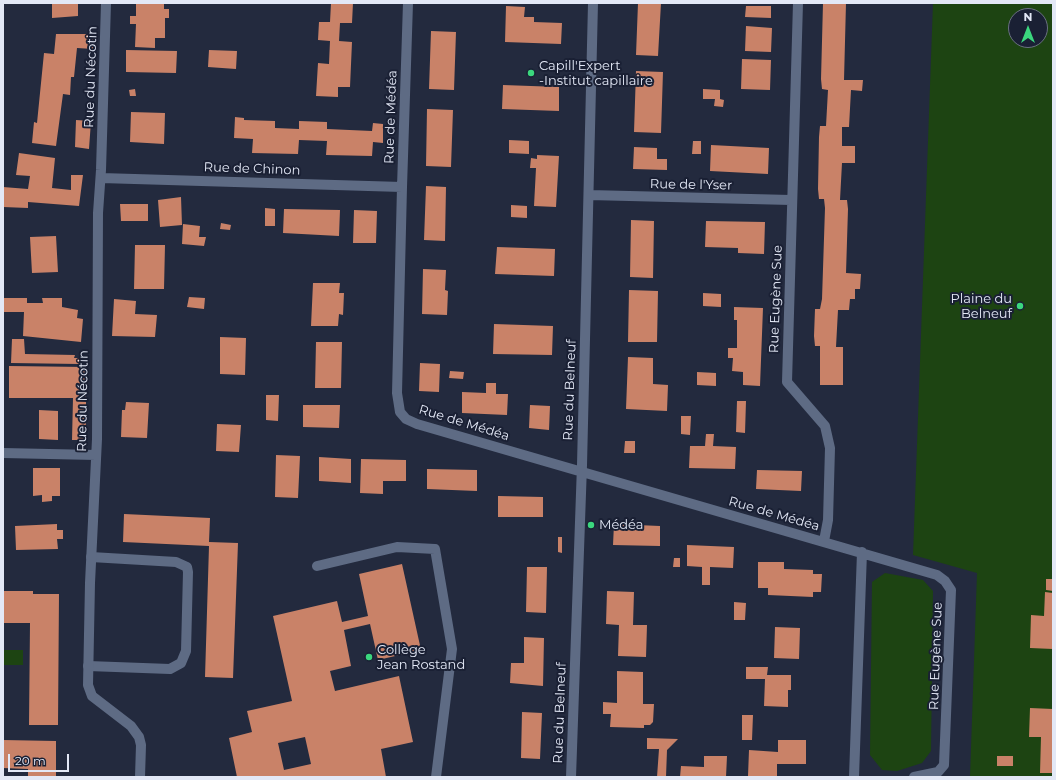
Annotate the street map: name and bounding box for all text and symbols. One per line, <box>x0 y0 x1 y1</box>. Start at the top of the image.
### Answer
north arrow <box>1008 8 1048 48</box>
text: N <box>1024 10 1032 24</box>
street label: Rue du Nécotin <box>81 26 101 128</box>
place label: Capill'Expert -Institut capillaire <box>539 58 653 89</box>
marker: Capill'Expert -Institut capillaire <box>526 68 536 78</box>
street label: Rue de Médéa <box>382 70 400 164</box>
street label: Rue de Chinon <box>203 160 301 178</box>
street label: Rue de l'Yser <box>650 176 732 194</box>
street label: Rue Eugène Sue <box>766 245 786 353</box>
place label: Plaine du Belneuf <box>950 291 1012 322</box>
marker: Plaine du Belneuf <box>1015 301 1025 311</box>
street label: Rue du Belneuf <box>560 339 580 441</box>
street label: Rue du Nécotin <box>74 350 92 452</box>
street label: Rue de Médéa <box>417 402 511 444</box>
street label: Rue de Médéa <box>727 494 821 534</box>
place label: Médéa <box>599 517 643 533</box>
marker: Médéa <box>586 520 596 530</box>
street label: Rue Eugène Sue <box>926 602 946 710</box>
place label: Collège Jean Rostand <box>377 642 465 673</box>
marker: Collège Jean Rostand <box>364 652 374 662</box>
street label: Rue du Belneuf <box>550 662 570 764</box>
scale bar <box>10 746 71 772</box>
text: 20 m <box>15 753 46 768</box>

